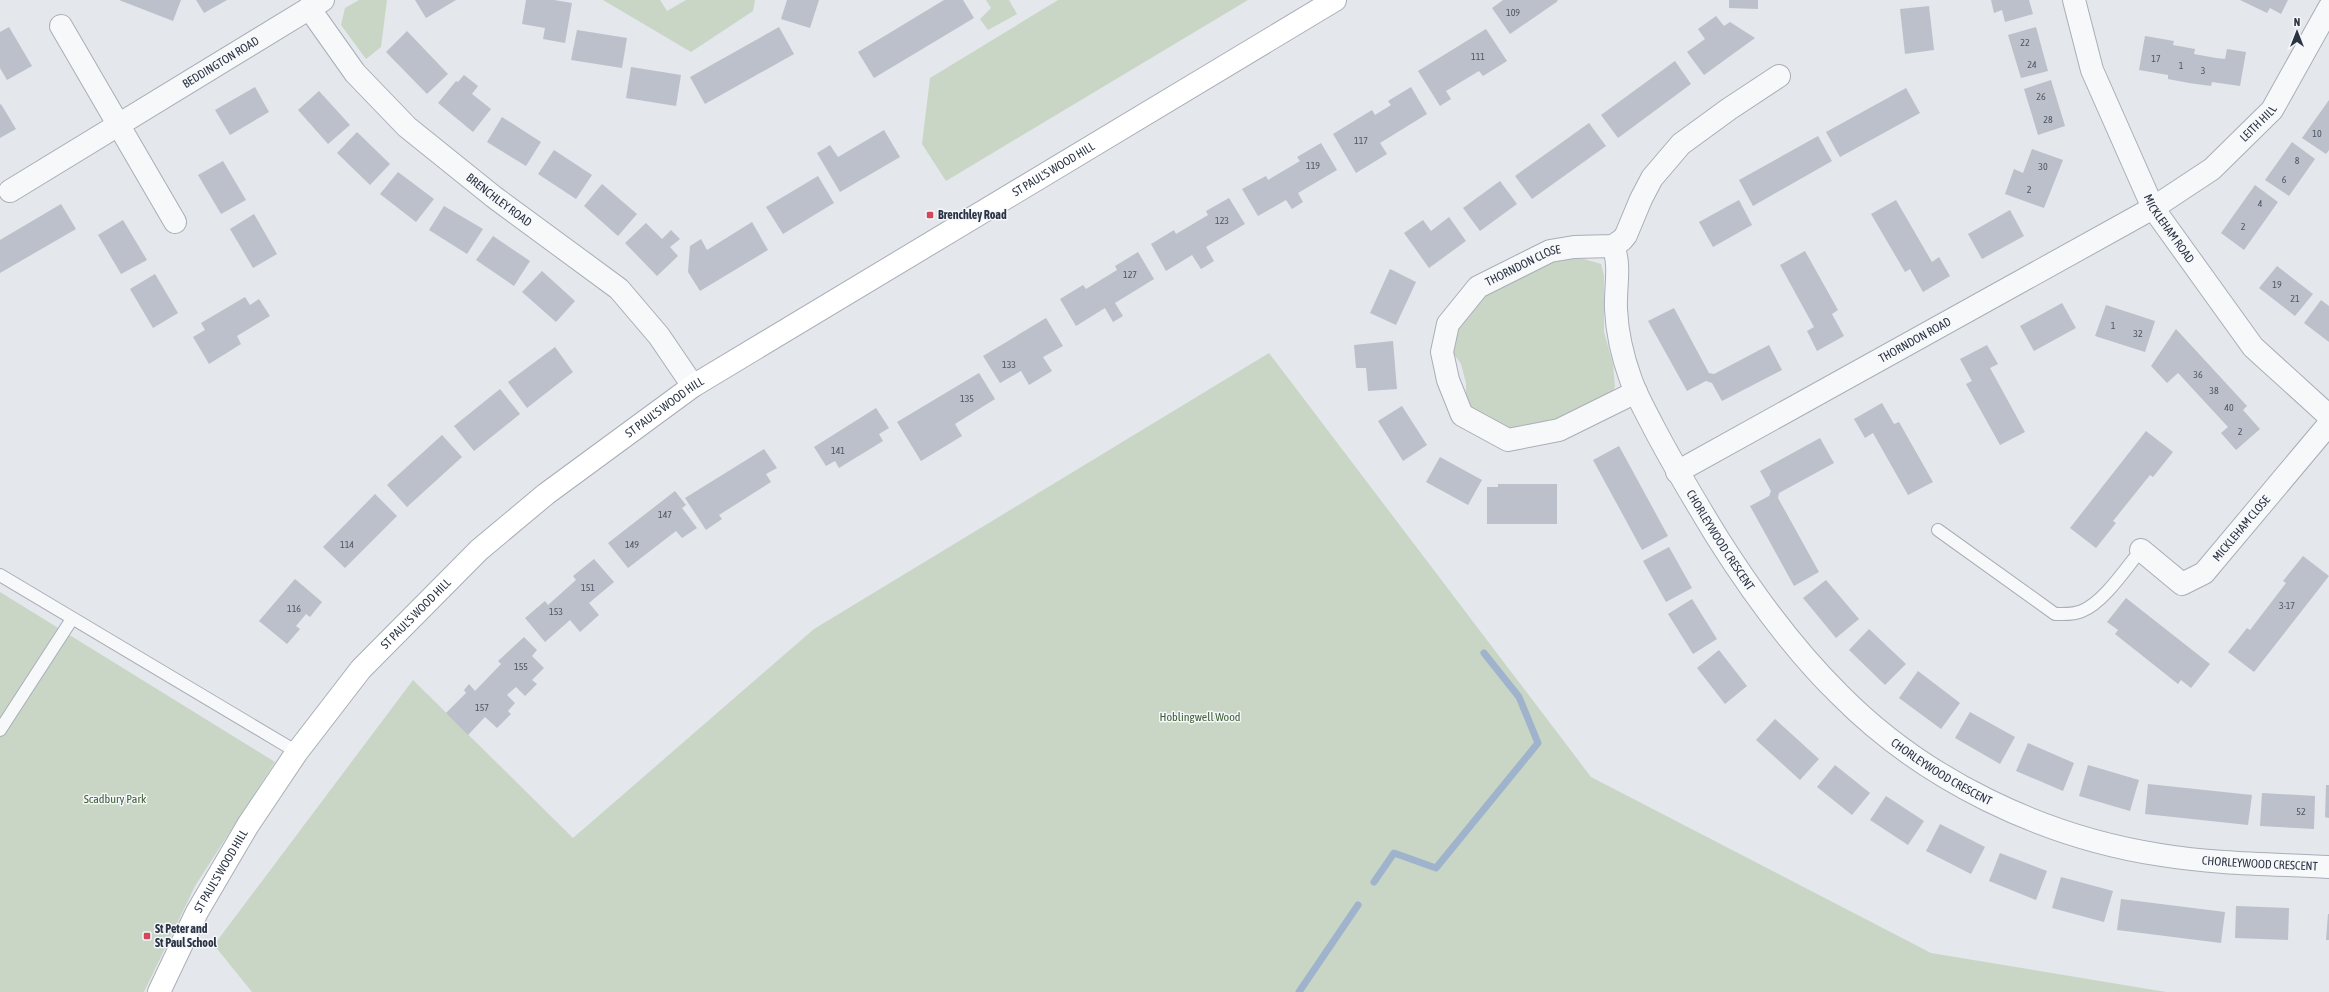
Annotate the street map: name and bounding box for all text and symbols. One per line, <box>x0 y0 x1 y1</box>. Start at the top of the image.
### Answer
house number: 109 <box>1506 7 1520 18</box>
north arrow <box>2277 12 2317 52</box>
text: N <box>2294 16 2300 28</box>
street label: BEDDINGTON ROAD <box>180 34 262 91</box>
house number: 22 <box>2020 37 2030 48</box>
house number: 111 <box>1471 51 1485 62</box>
house number: 17 <box>2151 53 2161 64</box>
house number: 24 <box>2027 59 2037 70</box>
house number: 1 <box>2179 60 2184 71</box>
house number: 3 <box>2201 65 2206 76</box>
house number: 26 <box>2036 91 2046 102</box>
street label: LEITH HILL <box>2237 103 2280 145</box>
house number: 28 <box>2043 114 2053 125</box>
house number: 10 <box>2312 128 2322 139</box>
house number: 117 <box>1354 135 1368 146</box>
street label: ST PAUL'S WOOD HILL <box>1010 139 1097 199</box>
house number: 8 <box>2295 155 2300 166</box>
house number: 119 <box>1306 160 1320 171</box>
house number: 30 <box>2038 161 2048 172</box>
street label: BRENCHLEY ROAD <box>463 170 535 230</box>
house number: 6 <box>2282 174 2287 185</box>
house number: 2 <box>2027 184 2032 195</box>
street label: MICKLEHAM ROAD <box>2141 192 2197 266</box>
house number: 4 <box>2258 198 2263 209</box>
place label: Brenchley Road <box>938 208 1007 222</box>
marker: Brenchley Road <box>925 210 935 220</box>
house number: 123 <box>1215 215 1229 226</box>
house number: 2 <box>2241 221 2246 232</box>
street label: THORNDON CLOSE <box>1483 242 1562 289</box>
house number: 127 <box>1123 269 1137 280</box>
house number: 19 <box>2272 279 2282 290</box>
house number: 21 <box>2290 293 2300 304</box>
street label: THORNDON ROAD <box>1876 314 1954 366</box>
house number: 1 <box>2111 320 2116 331</box>
house number: 32 <box>2133 328 2143 339</box>
house number: 133 <box>1002 359 1016 370</box>
house number: 36 <box>2193 369 2203 380</box>
street label: ST PAUL'S WOOD HILL <box>623 374 707 440</box>
house number: 38 <box>2209 385 2219 396</box>
house number: 135 <box>960 393 974 404</box>
house number: 40 <box>2224 402 2234 413</box>
house number: 2 <box>2238 426 2243 437</box>
house number: 141 <box>831 445 845 456</box>
street label: CHORLEYWOOD CRESCENT <box>1683 488 1758 594</box>
street label: MICKLEHAM CLOSE <box>2210 493 2273 564</box>
house number: 147 <box>658 509 672 520</box>
house number: 114 <box>340 539 354 550</box>
house number: 149 <box>625 539 639 550</box>
street label: ST PAUL'S WOOD HILL <box>378 575 454 652</box>
house number: 151 <box>581 582 595 593</box>
house number: 3-17 <box>2279 600 2295 611</box>
house number: 116 <box>287 603 301 614</box>
house number: 153 <box>549 606 563 617</box>
house number: 155 <box>514 661 528 672</box>
house number: 157 <box>475 702 489 713</box>
park label: Hoblingwell Wood <box>1159 710 1241 724</box>
street label: CHORLEYWOOD CRESCENT <box>1888 735 1995 808</box>
park label: Scadbury Park <box>84 792 147 806</box>
house number: 52 <box>2296 806 2306 817</box>
street label: ST PAUL'S WOOD HILL <box>191 827 251 915</box>
street label: CHORLEYWOOD CRESCENT <box>2201 853 2319 873</box>
place label: St Peter and St Paul School <box>155 922 218 950</box>
marker: St Peter and St Paul School <box>142 931 152 941</box>

